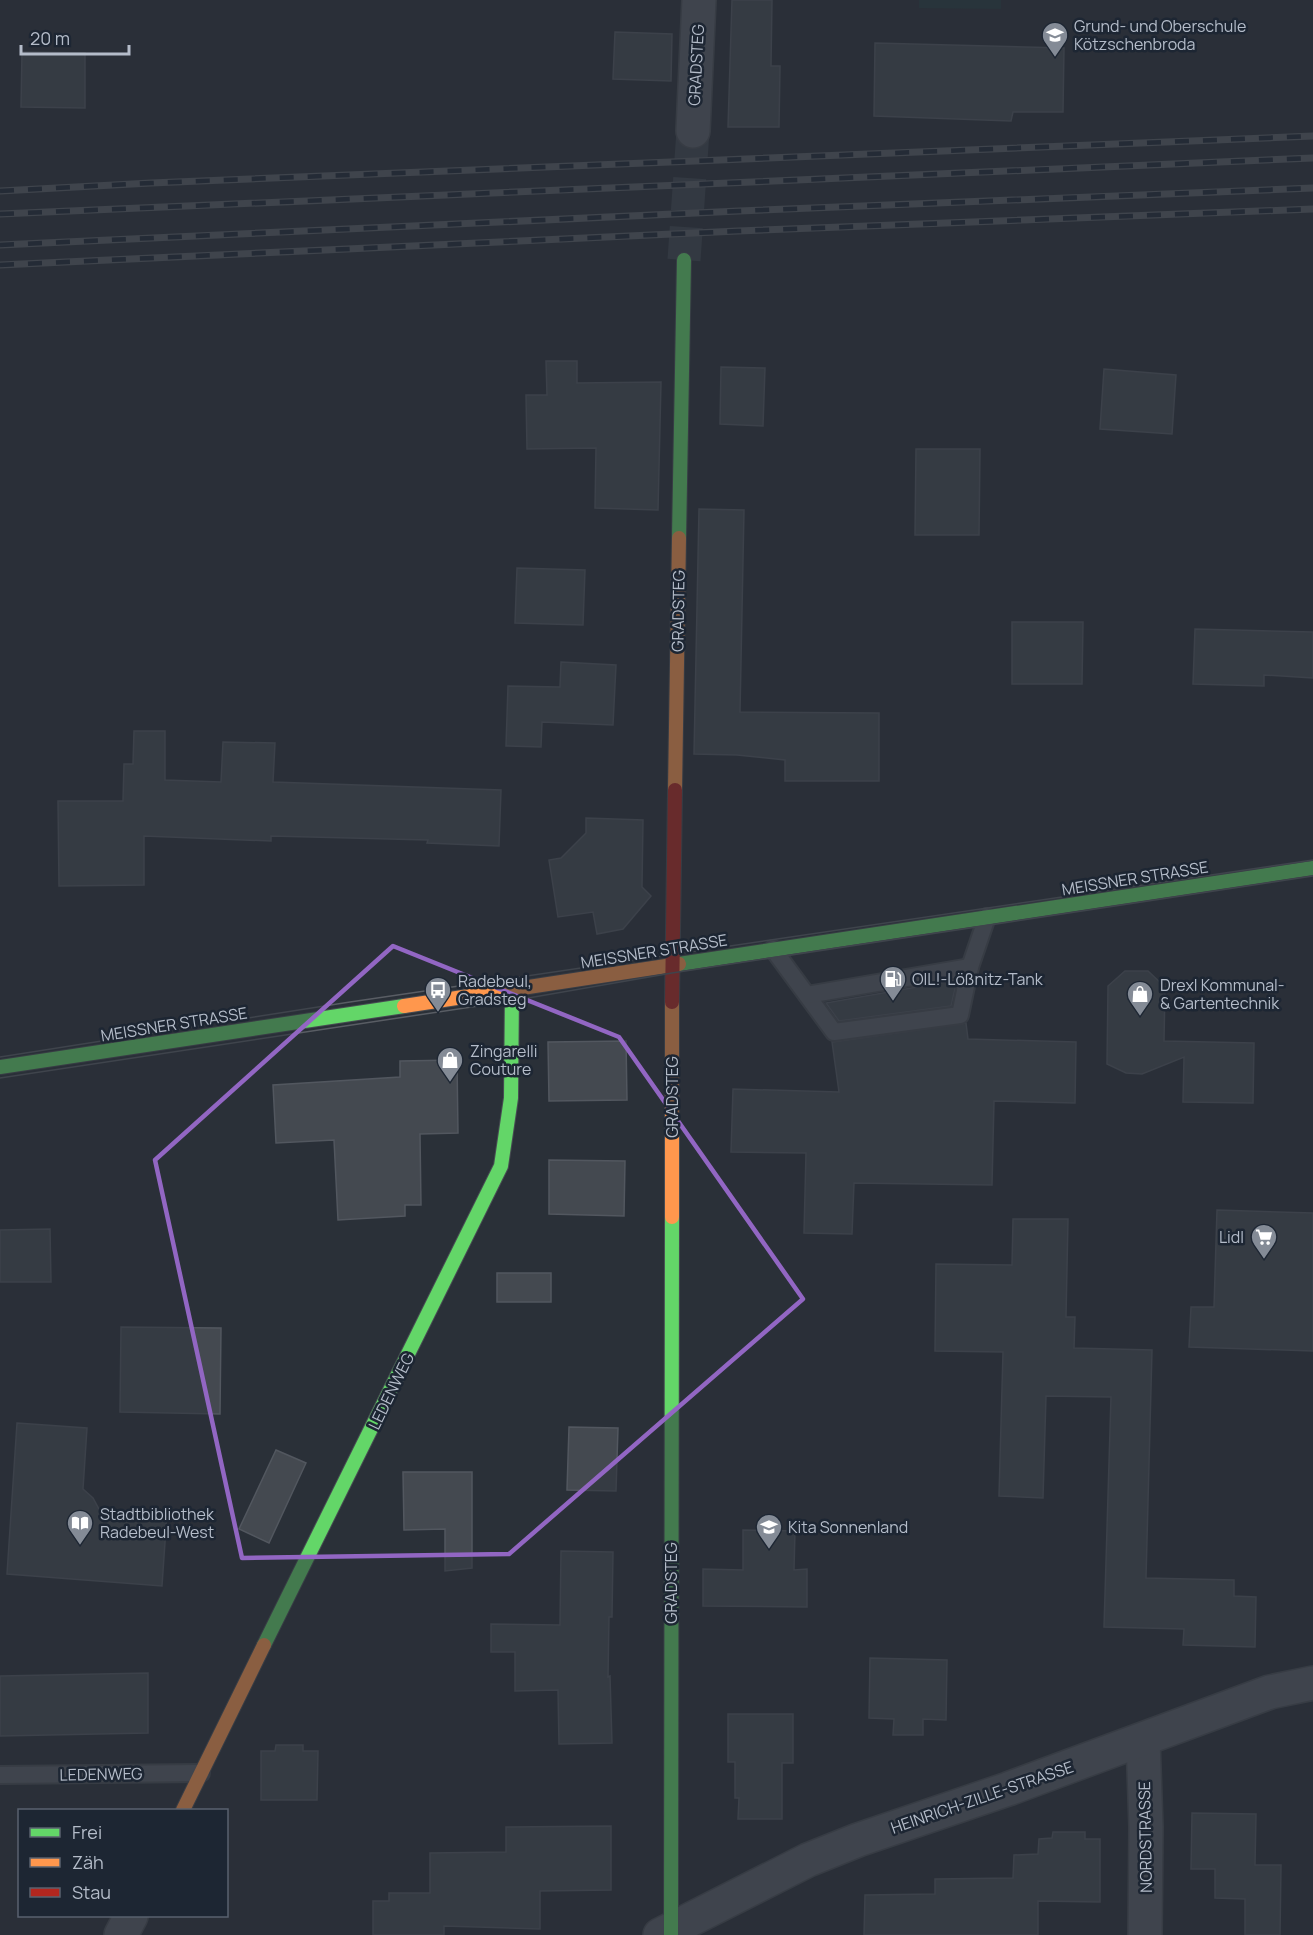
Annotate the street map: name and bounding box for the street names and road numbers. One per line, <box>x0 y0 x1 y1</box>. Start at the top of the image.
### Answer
street label: GRADSTEG <box>683 24 709 106</box>
street label: GRADSTEG <box>666 570 690 652</box>
street label: MEISSNER STRASSE <box>1060 856 1210 900</box>
street label: MEISSNER STRASSE <box>579 929 729 973</box>
street label: MEISSNER STRASSE <box>99 1002 249 1046</box>
street label: GRADSTEG <box>661 1056 683 1138</box>
street label: LEDENWEG <box>363 1349 419 1433</box>
street label: GRADSTEG <box>660 1542 682 1624</box>
street label: HEINRICH-ZILLE-STRASSE <box>888 1755 1076 1839</box>
street label: LEDENWEG <box>59 1762 143 1786</box>
street label: NORDSTRASSE <box>1133 1781 1157 1893</box>

